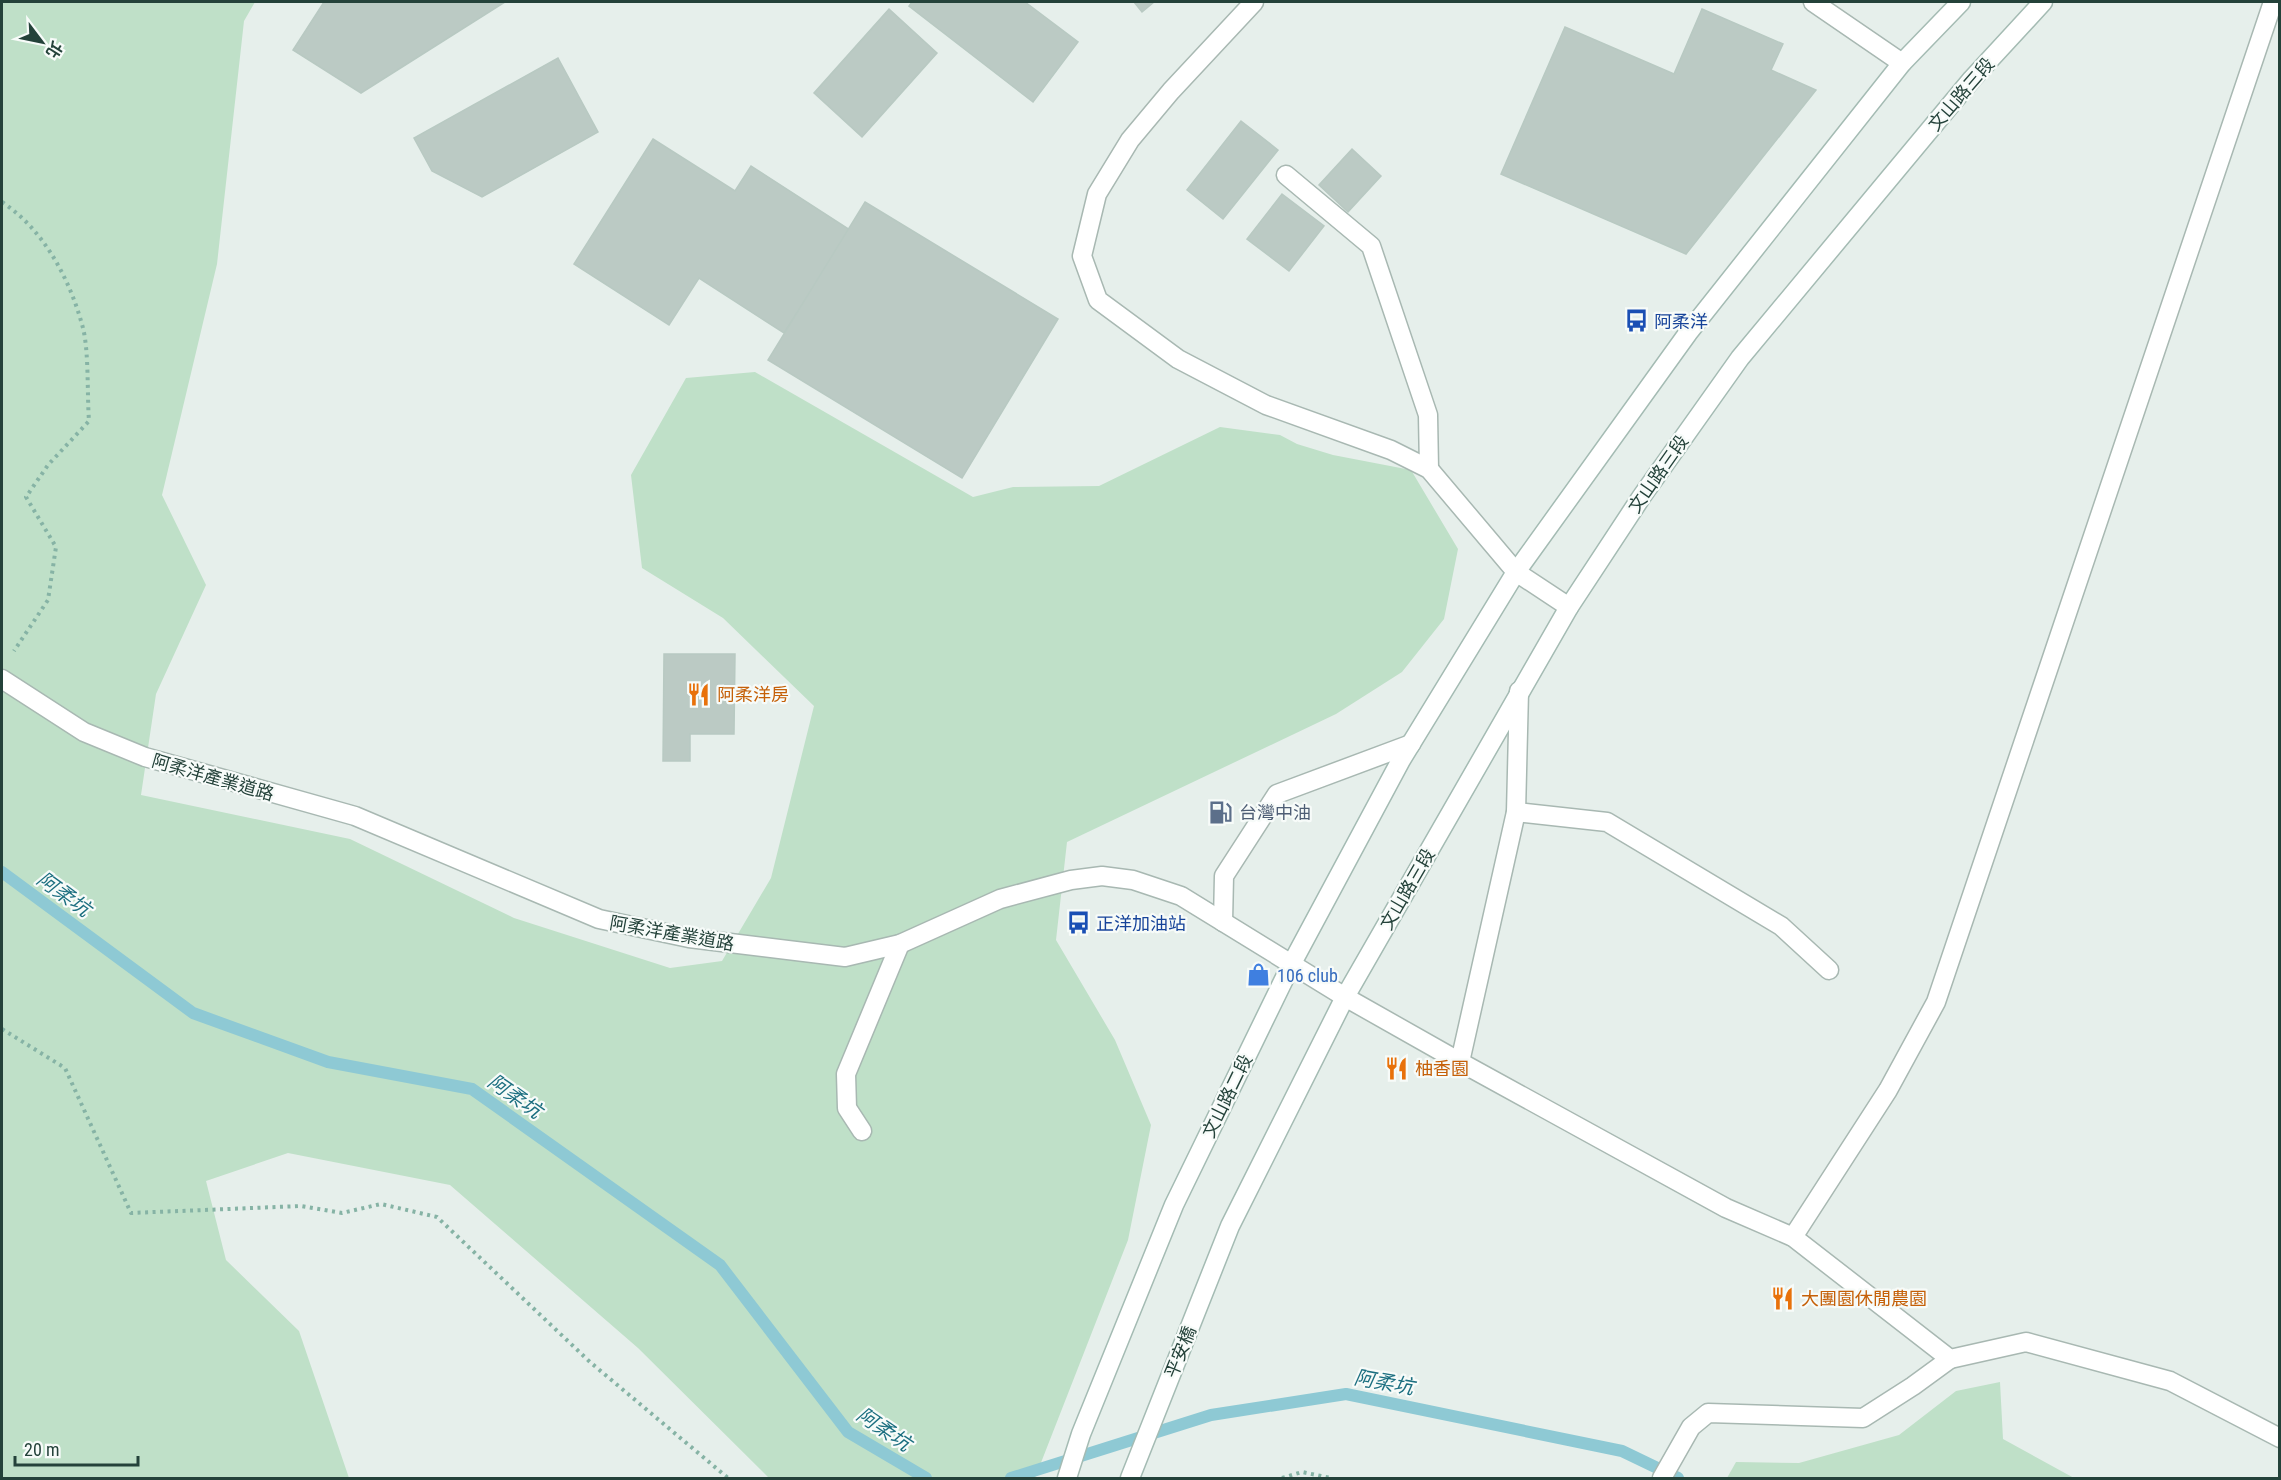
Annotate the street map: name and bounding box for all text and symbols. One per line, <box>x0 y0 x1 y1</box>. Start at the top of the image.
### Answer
north arrow <box>12 12 72 72</box>
text: 北 <box>42 38 67 62</box>
street label: 文山路三段 <box>1924 53 1998 135</box>
bus stop icon: 阿柔洋 <box>1623 308 1649 334</box>
place label: 阿柔洋 <box>1654 311 1708 332</box>
street label: 文山路三段 <box>1624 431 1692 517</box>
restaurant icon: 阿柔洋房 <box>686 681 712 707</box>
place label: 阿柔洋房 <box>717 684 789 705</box>
street label: 阿柔洋產業道路 <box>150 750 276 804</box>
fuel station icon: 台灣中油 <box>1208 799 1234 825</box>
place label: 台灣中油 <box>1239 802 1311 823</box>
street label: 文山路三段 <box>1375 845 1439 933</box>
water label: 阿柔坑 <box>33 867 98 923</box>
bus stop icon: 正洋加油站 <box>1065 910 1091 936</box>
street label: 阿柔洋產業道路 <box>608 912 736 954</box>
place label: 正洋加油站 <box>1096 913 1186 934</box>
shop icon: 106 club <box>1246 962 1272 988</box>
place label: 106 club <box>1277 965 1338 986</box>
street label: 文山路二段 <box>1198 1051 1256 1141</box>
restaurant icon: 柚香園 <box>1384 1055 1410 1081</box>
place label: 柚香園 <box>1415 1058 1469 1079</box>
water label: 阿柔坑 <box>484 1069 549 1125</box>
restaurant icon: 大團園休閒農園 <box>1770 1285 1796 1311</box>
place label: 大團園休閒農園 <box>1801 1288 1927 1309</box>
street label: 平安橋 <box>1160 1323 1200 1381</box>
water label: 阿柔坑 <box>1352 1365 1419 1400</box>
water label: 阿柔坑 <box>852 1402 918 1457</box>
scale bar <box>15 1429 138 1467</box>
text: 20 m <box>24 1439 59 1460</box>

